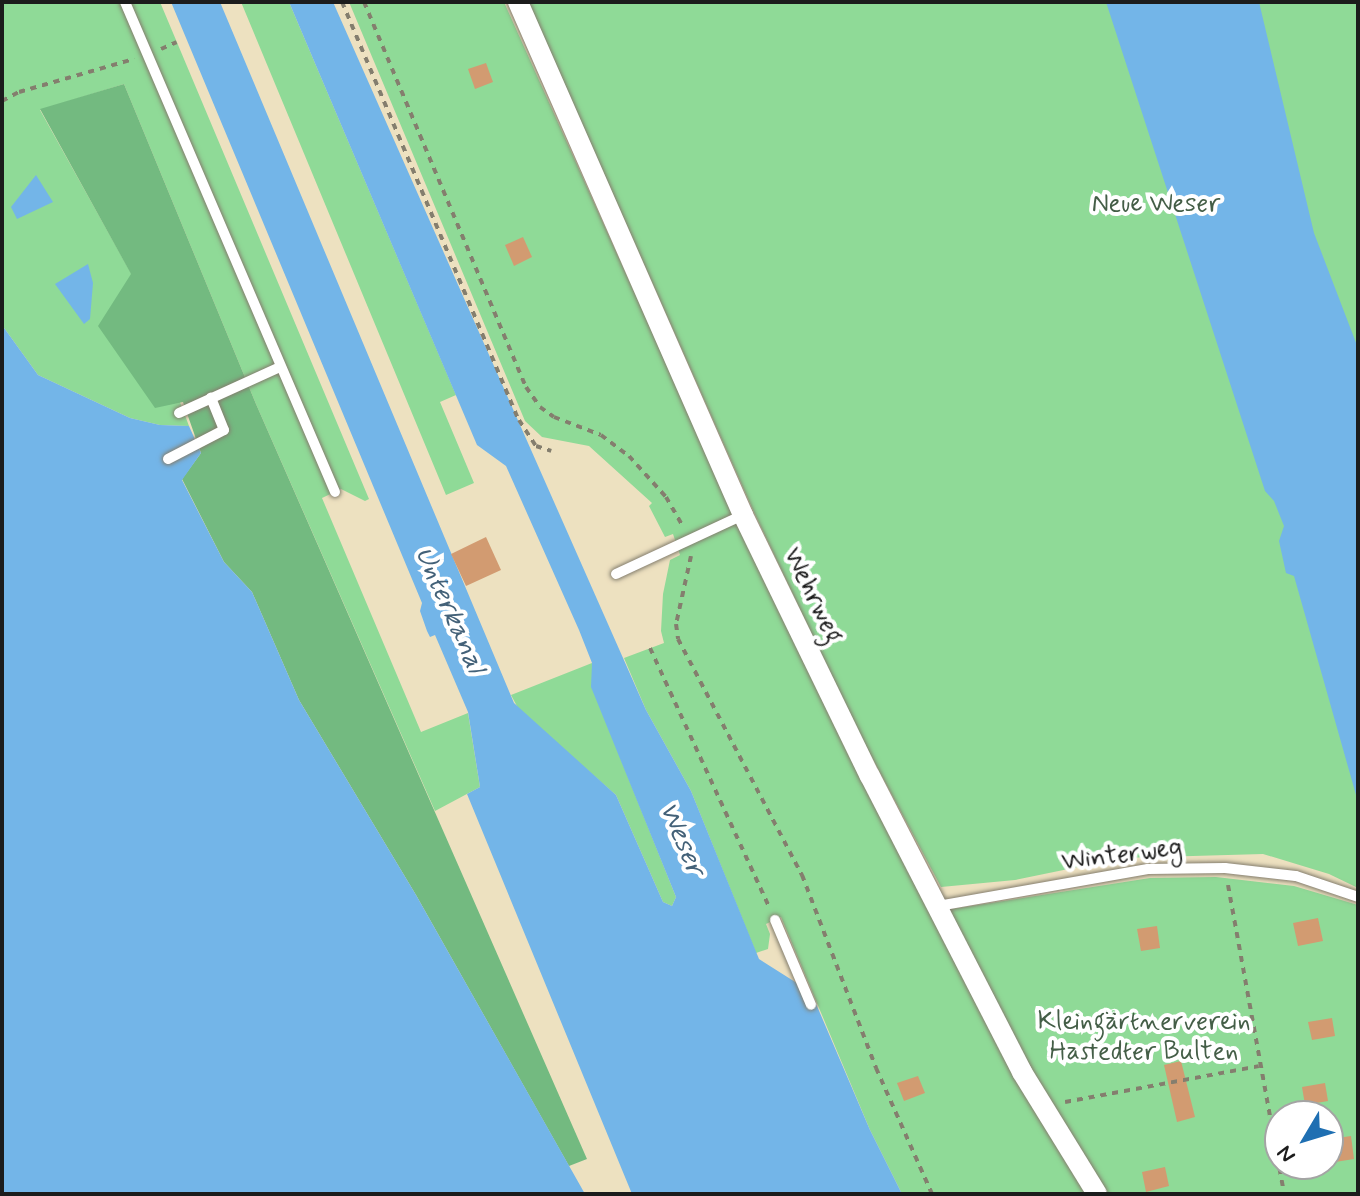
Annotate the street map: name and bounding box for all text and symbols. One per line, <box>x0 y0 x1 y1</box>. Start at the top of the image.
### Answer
park label: Neue Weser <box>1092 189 1220 221</box>
water label: Unterkanal <box>406 541 492 679</box>
street label: Wehrweg <box>775 543 849 649</box>
water label: Weser <box>651 797 711 881</box>
street label: Winterweg <box>1060 833 1184 879</box>
park label: Kleingärtnerverein Hastedter Bulten <box>1037 1007 1251 1068</box>
north arrow <box>1264 1100 1344 1180</box>
text: N <box>1271 1139 1302 1168</box>

